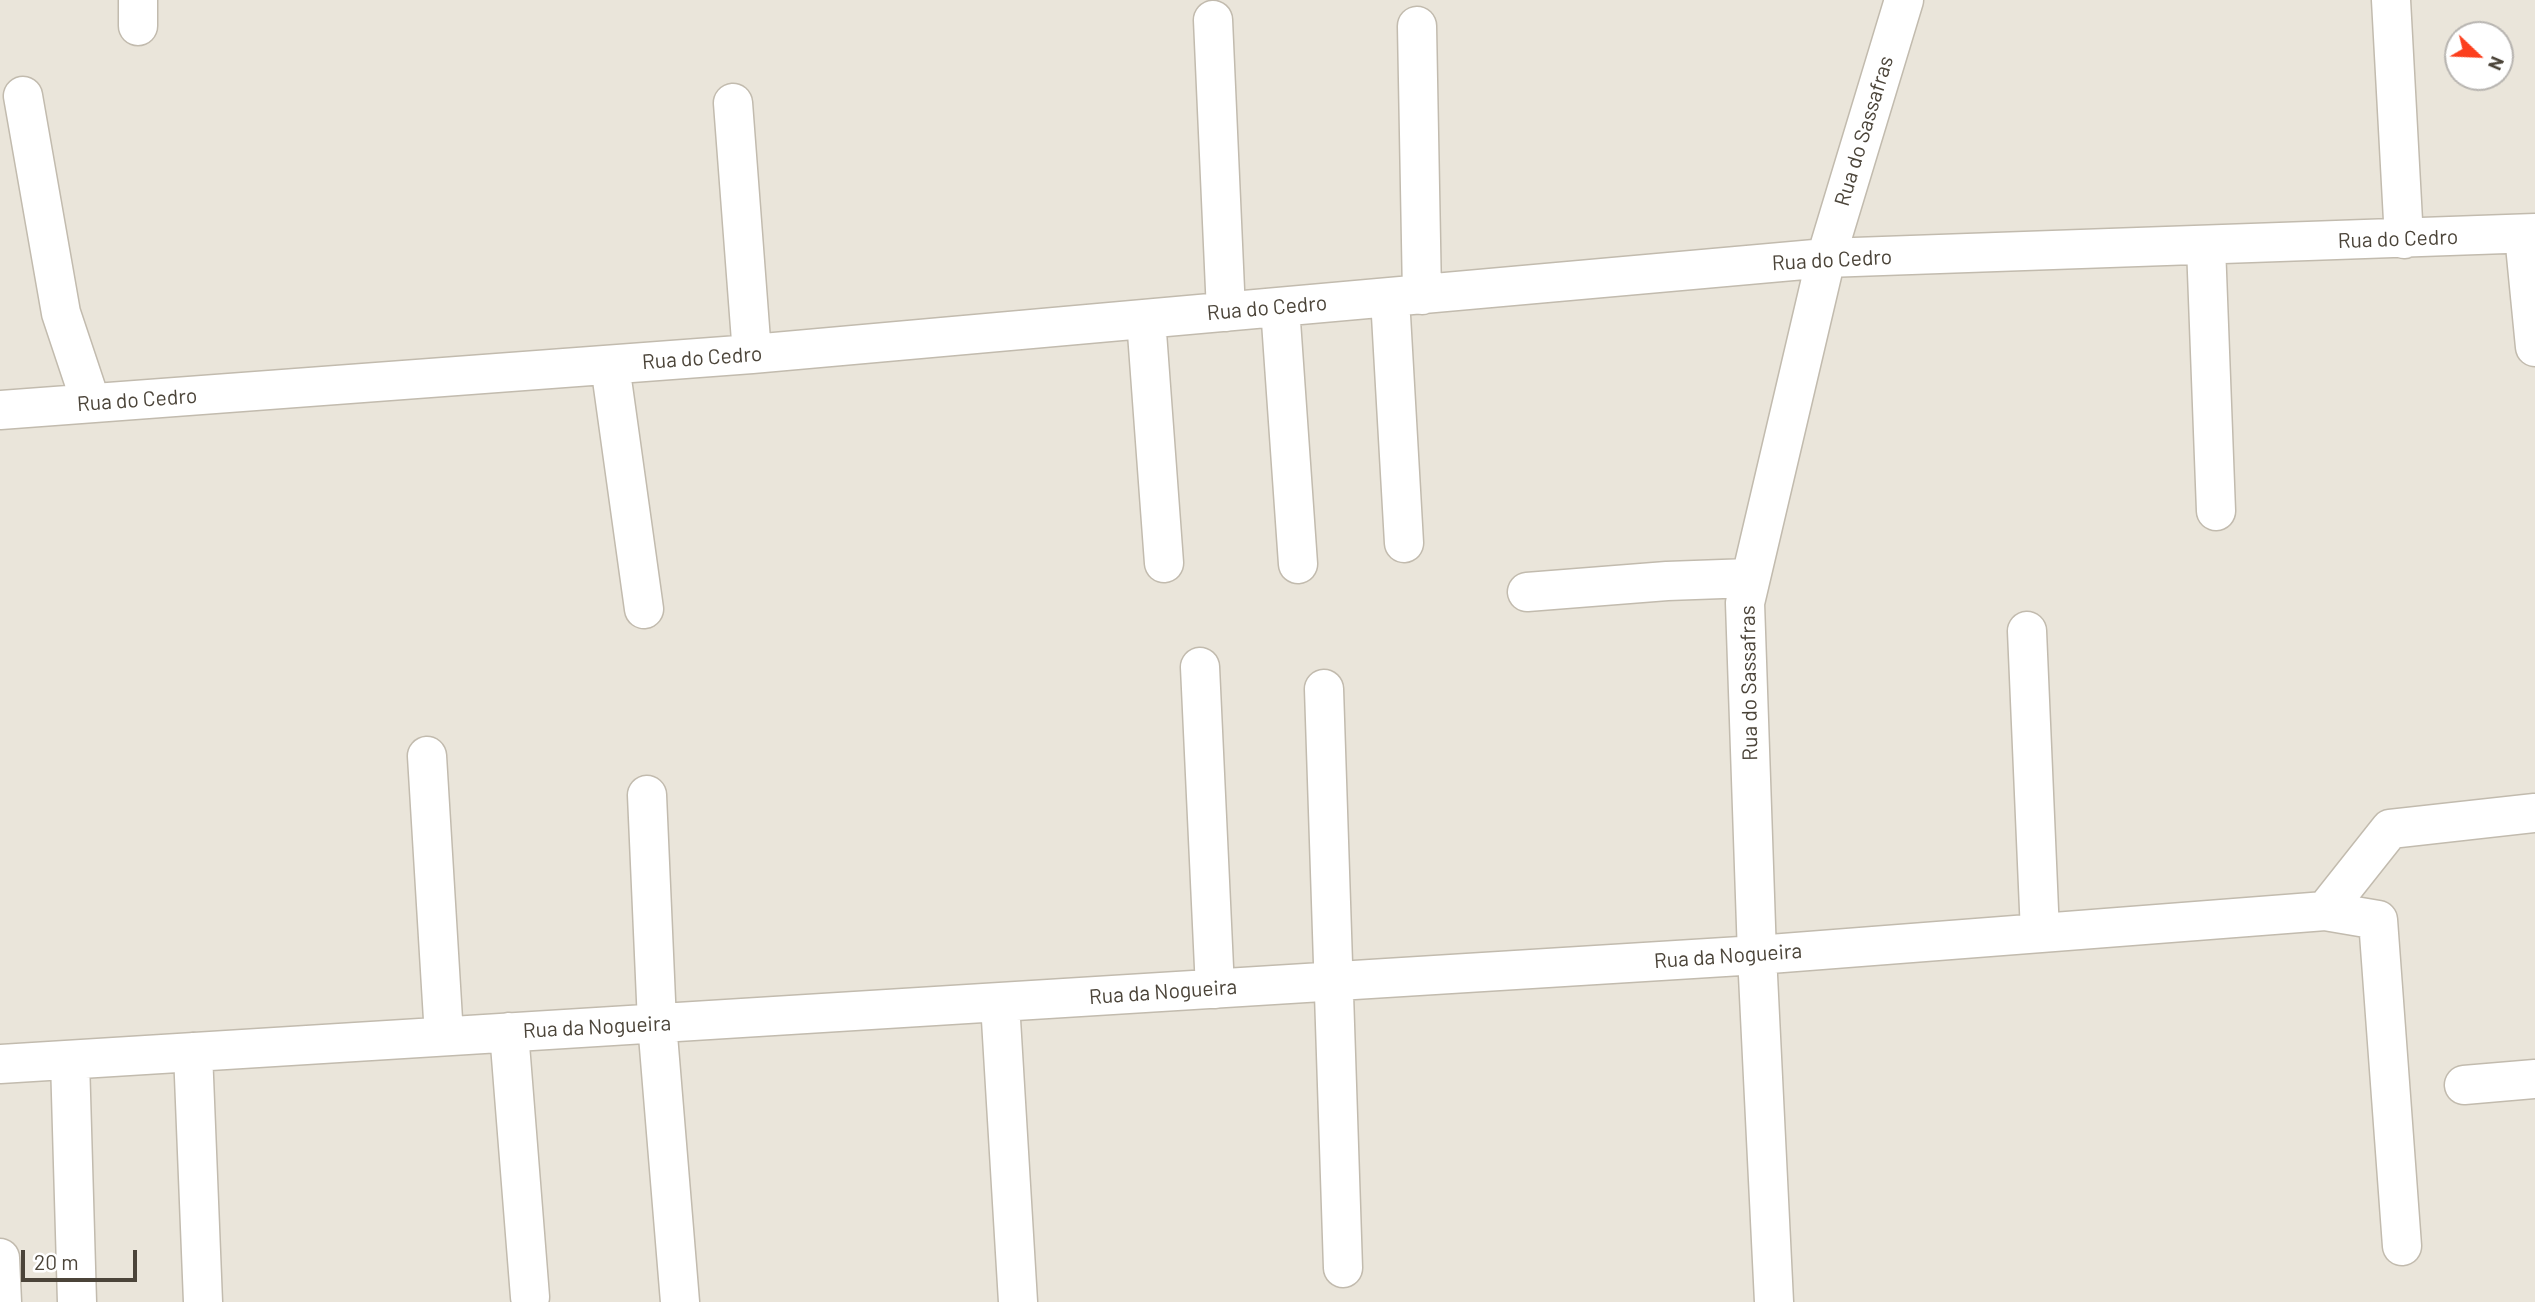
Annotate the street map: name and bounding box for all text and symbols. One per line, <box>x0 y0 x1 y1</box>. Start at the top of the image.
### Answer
north arrow <box>2444 21 2514 91</box>
street label: Rua do Sassafras <box>1829 53 1899 209</box>
text: N <box>2484 53 2510 74</box>
street label: Rua do Cedro <box>2337 224 2459 254</box>
street label: Rua do Cedro <box>1771 244 1893 276</box>
street label: Rua do Cedro <box>1206 290 1328 326</box>
street label: Rua do Cedro <box>641 341 763 375</box>
street label: Rua do Cedro <box>76 383 198 417</box>
street label: Rua do Sassafras <box>1735 605 1763 761</box>
street label: Rua da Nogueira <box>1653 938 1803 974</box>
street label: Rua da Nogueira <box>1088 974 1238 1010</box>
street label: Rua da Nogueira <box>522 1011 672 1043</box>
scale bar <box>24 1236 140 1280</box>
text: 20 m <box>34 1249 79 1274</box>

